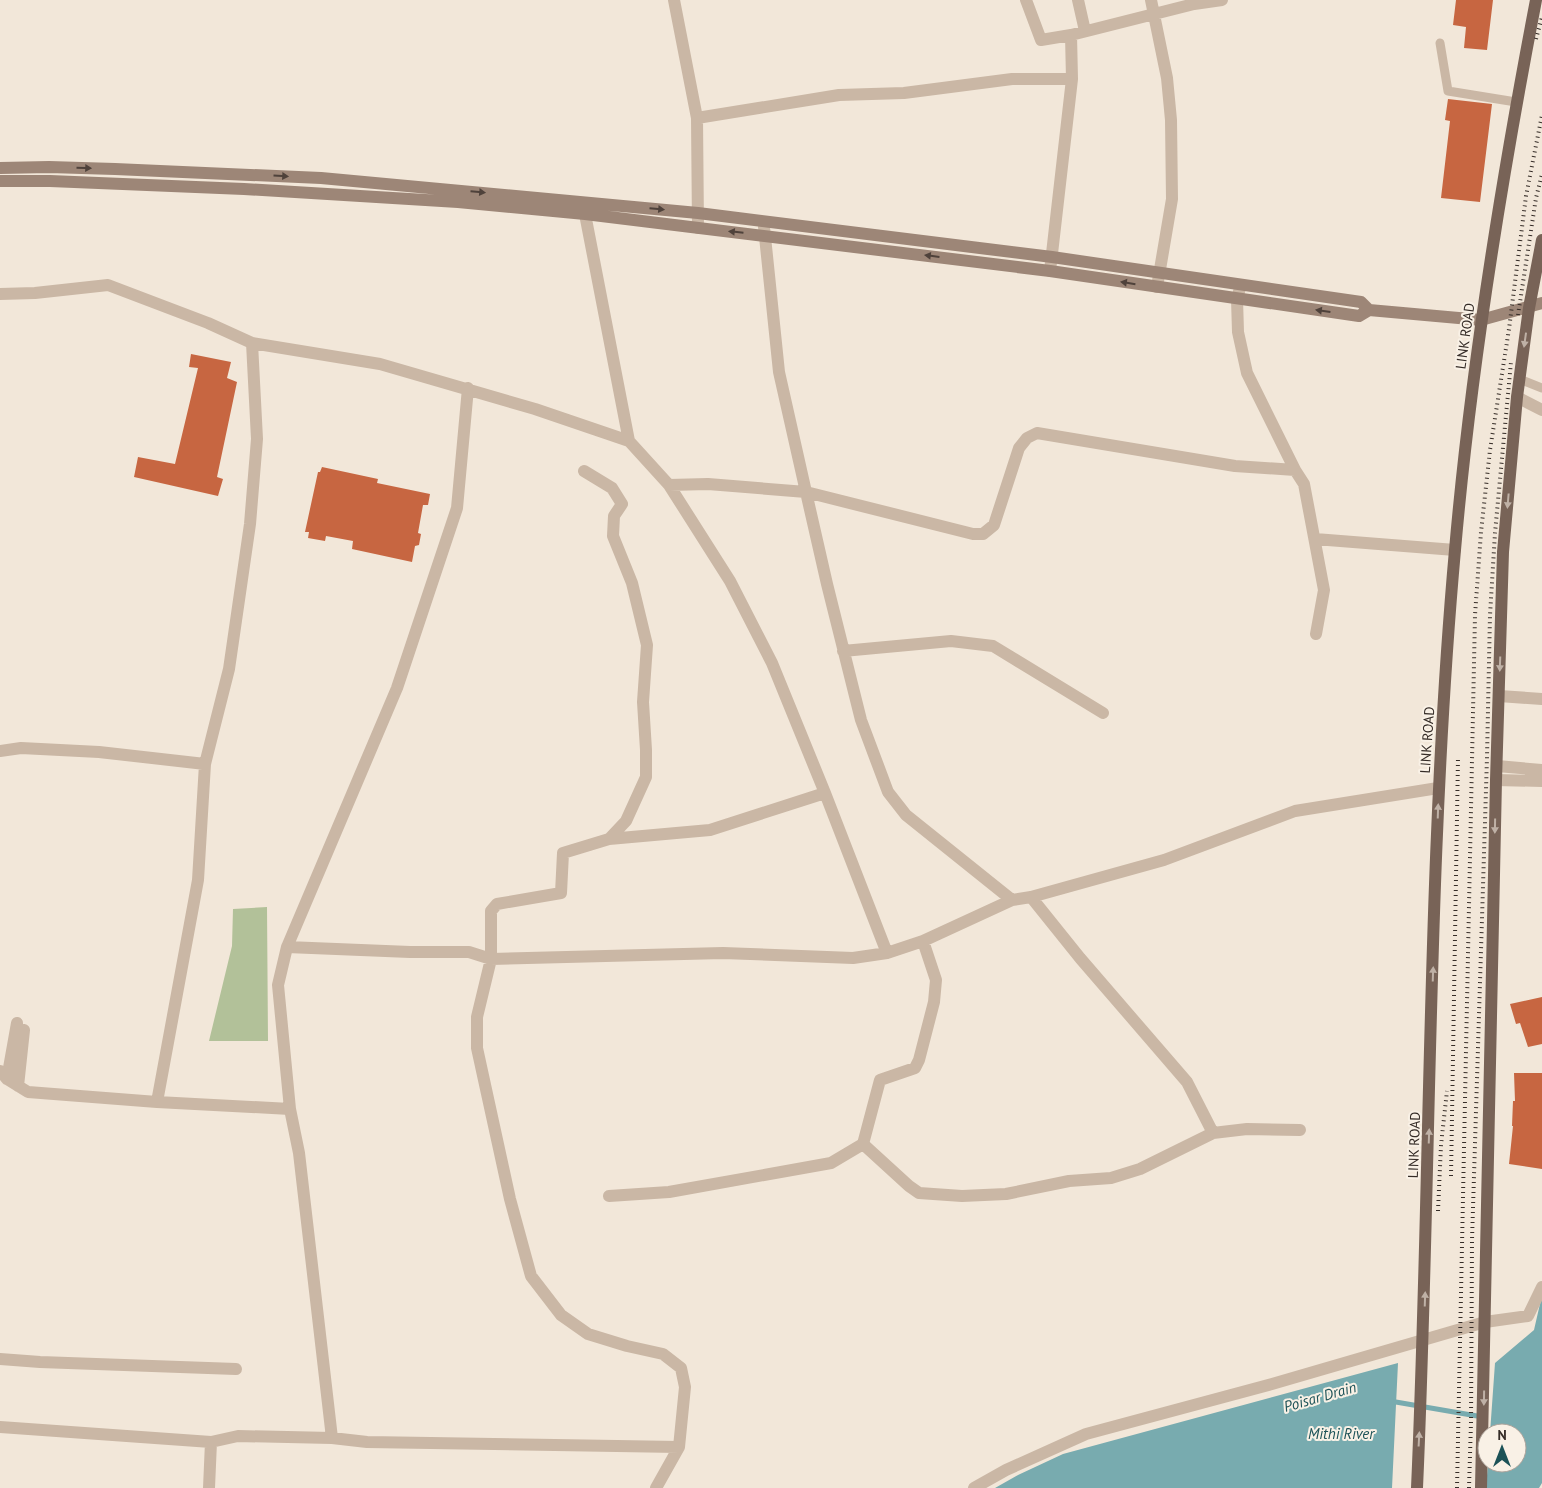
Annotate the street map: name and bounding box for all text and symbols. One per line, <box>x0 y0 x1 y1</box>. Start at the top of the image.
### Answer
one-way arrow <box>76 164 92 172</box>
one-way arrow <box>273 172 289 180</box>
one-way arrow <box>470 188 486 196</box>
one-way arrow <box>649 206 665 214</box>
one-way arrow <box>728 228 744 236</box>
one-way arrow <box>924 252 940 260</box>
one-way arrow <box>1119 278 1135 286</box>
street label: LINK ROAD <box>1451 302 1479 370</box>
one-way arrow <box>1315 307 1331 315</box>
one-way arrow <box>1520 332 1528 348</box>
one-way arrow <box>1503 494 1511 510</box>
one-way arrow <box>1496 656 1504 672</box>
street label: LINK ROAD <box>1416 706 1438 774</box>
one-way arrow <box>1434 803 1442 819</box>
one-way arrow <box>1491 818 1499 834</box>
one-way arrow <box>1430 966 1438 982</box>
street label: LINK ROAD <box>1404 1111 1424 1179</box>
one-way arrow <box>1425 1128 1433 1144</box>
one-way arrow <box>1421 1291 1429 1307</box>
water label: Poisar Drain <box>1281 1377 1359 1416</box>
one-way arrow <box>1479 1391 1487 1407</box>
north arrow <box>1477 1423 1527 1473</box>
water label: Mithi River <box>1308 1424 1375 1443</box>
text: N <box>1497 1426 1507 1444</box>
one-way arrow <box>1415 1431 1423 1447</box>

